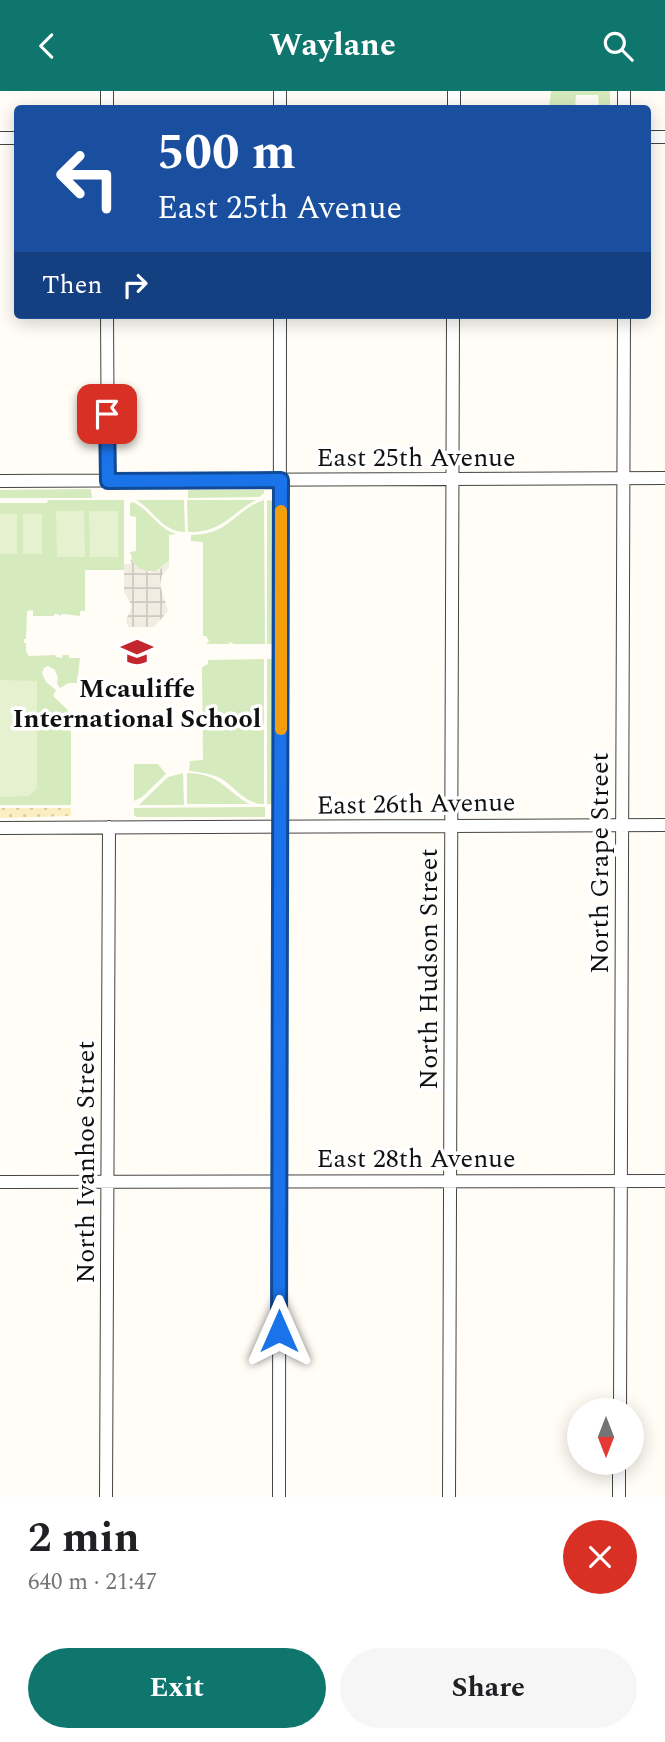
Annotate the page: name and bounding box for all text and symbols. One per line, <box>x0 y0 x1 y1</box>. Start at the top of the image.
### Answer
text: Waylane <box>269 21 396 70</box>
icon: back <box>28 27 66 65</box>
icon: search <box>599 27 637 65</box>
text: 500 m <box>157 116 296 191</box>
icon: left <box>42 133 133 224</box>
text: East 25th Avenue <box>157 184 402 233</box>
text: Then <box>42 265 102 305</box>
icon: right <box>116 266 154 304</box>
pin <box>77 384 137 444</box>
icon: arrive <box>88 395 126 433</box>
street label: East 25th Avenue <box>316 438 516 478</box>
school or university icon: Mcauliffe International School <box>120 635 154 669</box>
place label: Mcauliffe International School <box>13 669 261 739</box>
street label: North Grape Street <box>580 752 620 974</box>
street label: East 26th Avenue <box>316 782 516 826</box>
street label: North Hudson Street <box>409 848 449 1090</box>
street label: North Ivanhoe Street <box>66 1040 106 1284</box>
street label: East 28th Avenue <box>316 1139 516 1179</box>
position arrow <box>242 1294 316 1368</box>
north arrow <box>567 1398 644 1475</box>
map controls <box>567 1398 644 1475</box>
text: 2 min <box>28 1507 140 1570</box>
button: close <box>563 1520 637 1594</box>
text: 640 m · 21:47 <box>28 1565 157 1600</box>
button: Exit <box>28 1648 326 1728</box>
button: Share <box>340 1648 637 1728</box>

